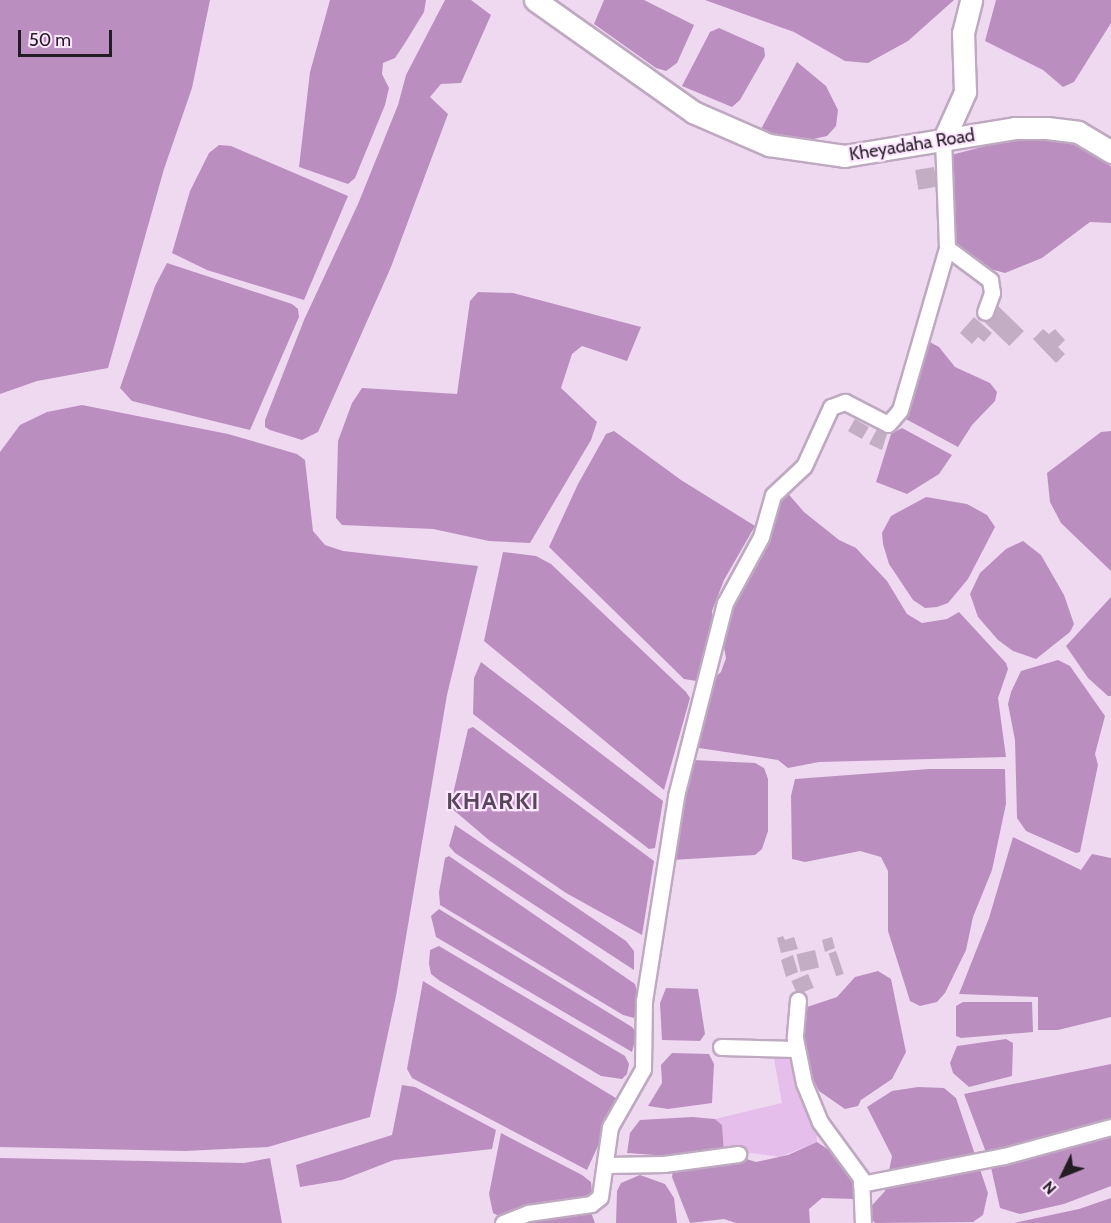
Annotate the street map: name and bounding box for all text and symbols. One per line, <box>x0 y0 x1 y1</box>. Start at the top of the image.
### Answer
scale bar <box>21 18 116 56</box>
text: 50 m <box>29 29 71 51</box>
street label: Kheyadaha Road <box>848 124 976 166</box>
district label: KHARKI <box>446 787 540 815</box>
north arrow <box>1033 1145 1093 1205</box>
text: N <box>1039 1177 1060 1198</box>

